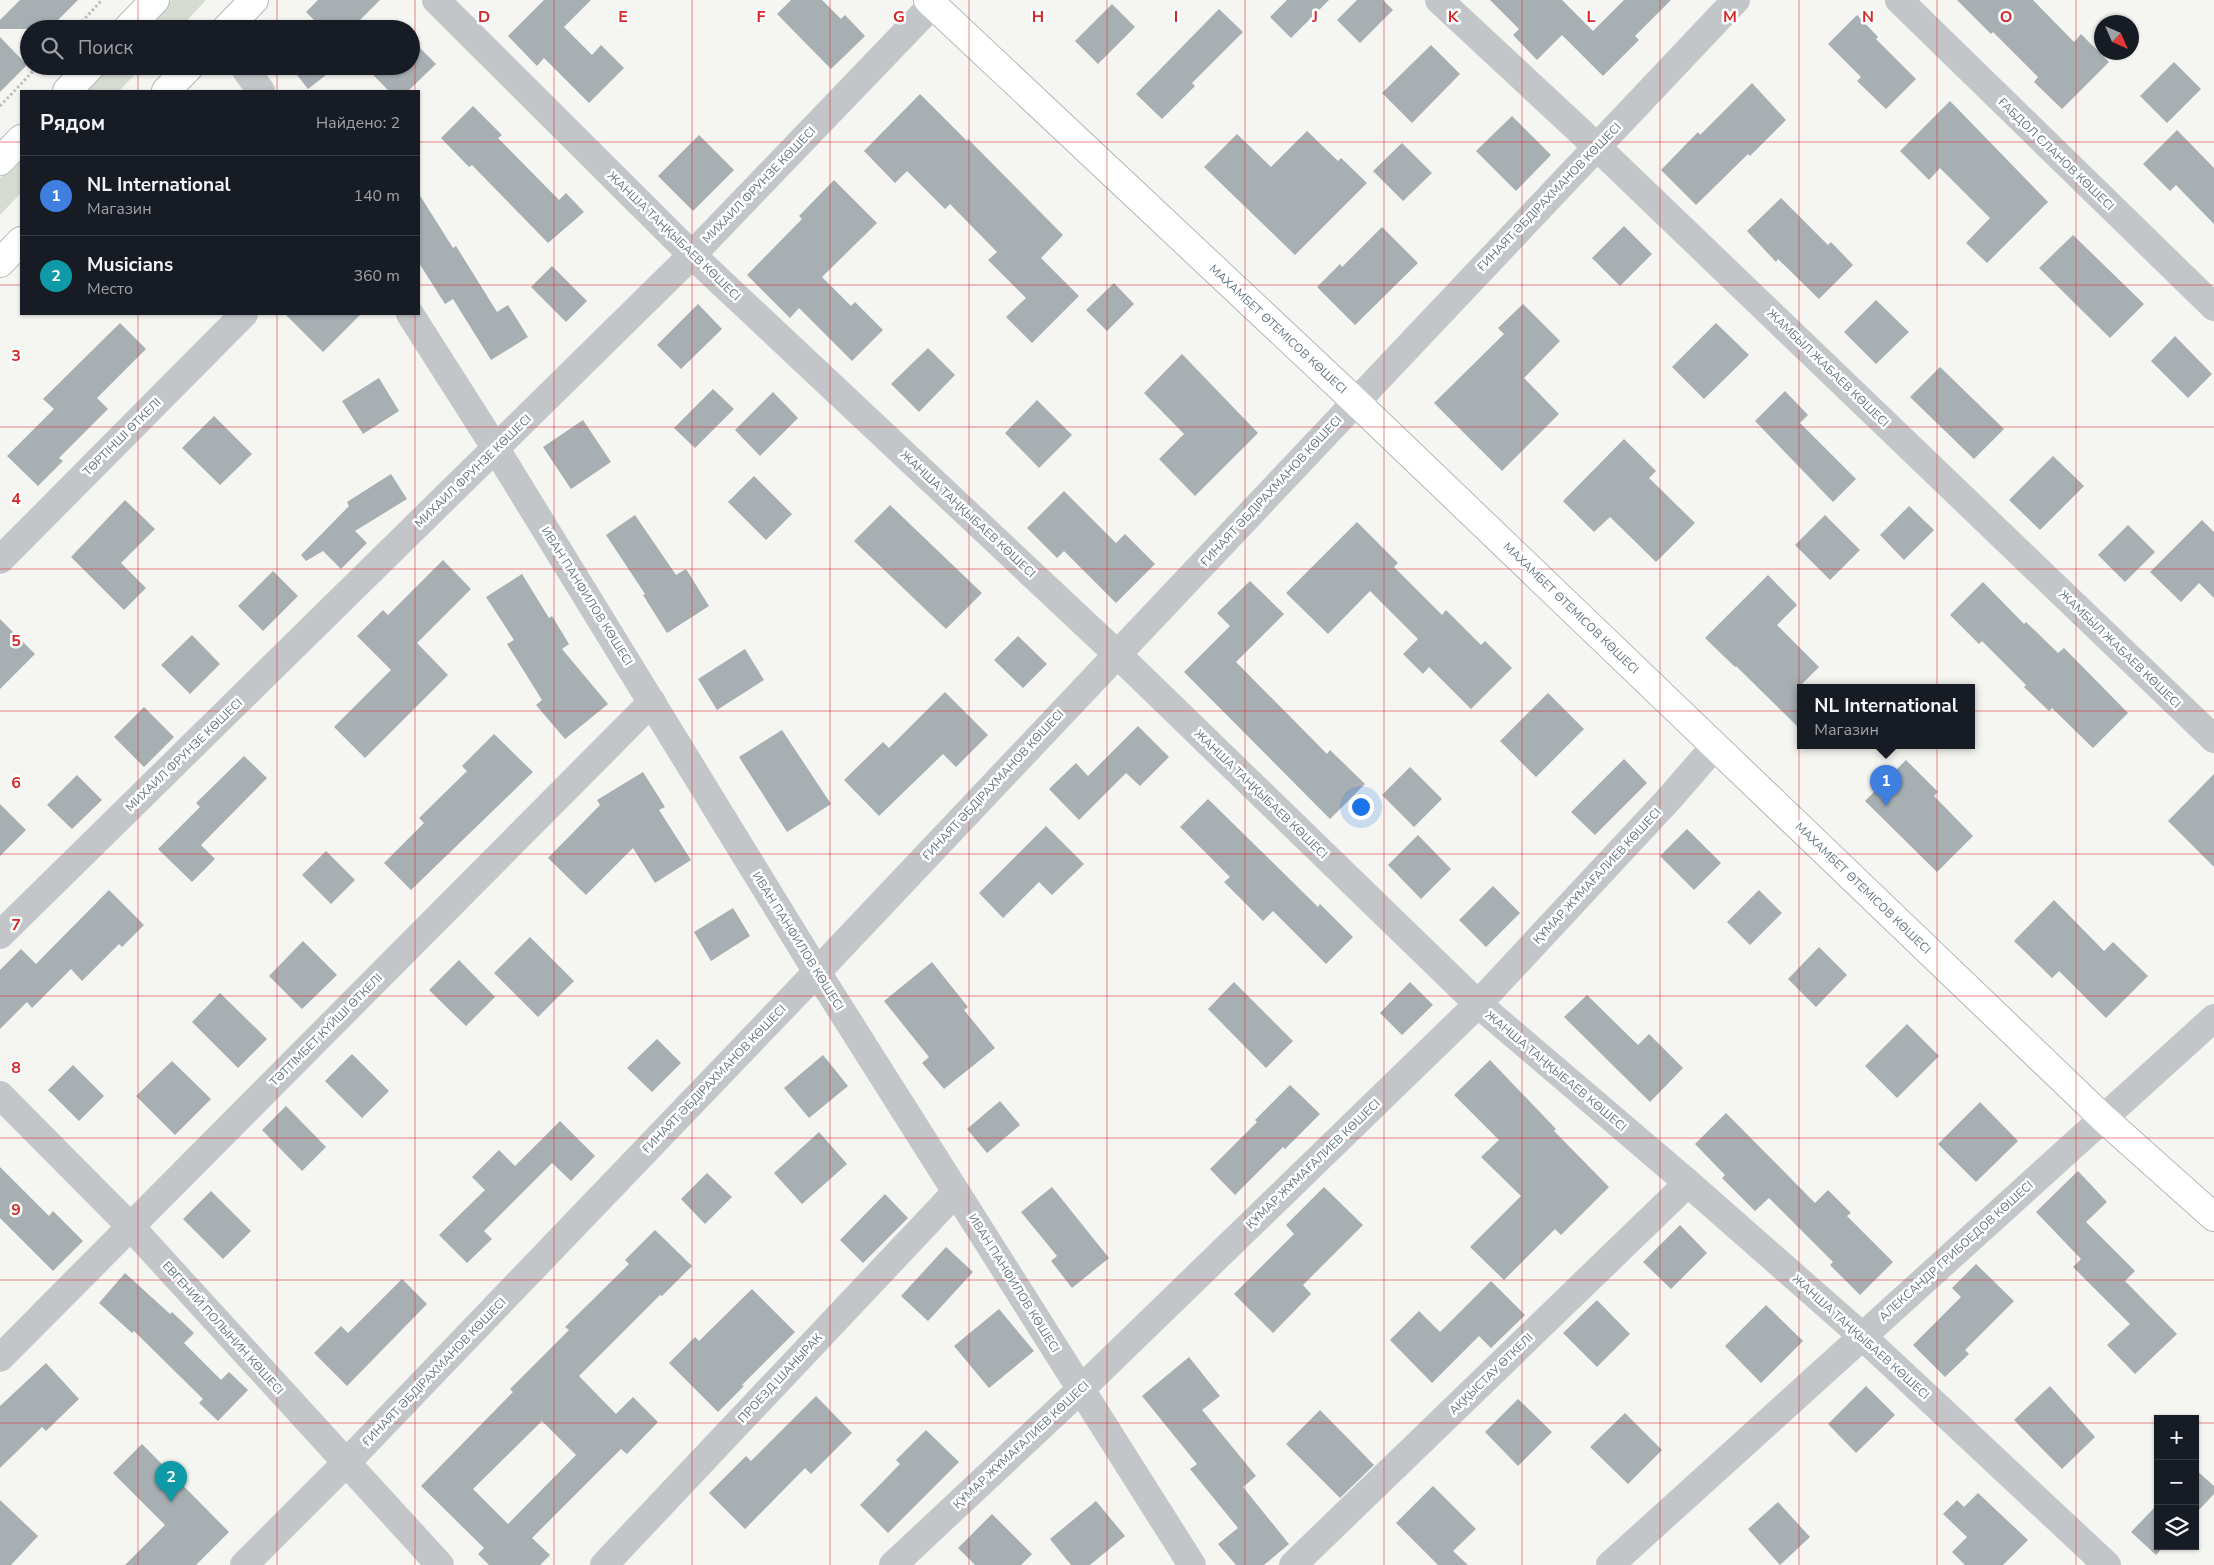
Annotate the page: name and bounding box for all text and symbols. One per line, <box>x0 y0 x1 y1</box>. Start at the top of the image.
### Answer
text: D <box>478 6 490 28</box>
text: E <box>618 6 628 28</box>
text: F <box>757 6 766 28</box>
text: G <box>893 6 905 28</box>
text: H <box>1032 6 1044 28</box>
text: I <box>1174 6 1178 28</box>
text: J <box>1311 6 1318 28</box>
text: K <box>1448 6 1460 28</box>
text: L <box>1587 6 1596 28</box>
text: M <box>1723 6 1737 28</box>
text: N <box>1862 6 1874 28</box>
text: O <box>2000 6 2012 28</box>
north arrow <box>2094 15 2139 60</box>
search box <box>20 20 420 75</box>
icon: search <box>38 34 66 62</box>
text: Поиск <box>78 35 133 61</box>
street label: ҒАБДОЛ СЛАНОВ КӨШЕСІ <box>1994 94 2118 214</box>
text: Рядом <box>40 109 105 137</box>
text: Найдено: 2 <box>316 112 400 134</box>
street label: ҒИНАЯТ ӘБДІРАХМАНОВ КӨШЕСІ <box>1474 119 1624 275</box>
street label: МИХАИЛ ФРУНЗЕ КӨШЕСІ <box>699 123 819 247</box>
street label: ЖАНША ТАҢҚЫБАЕВ КӨШЕСІ <box>604 168 744 304</box>
text: NL International <box>87 172 231 198</box>
text: 1 <box>51 185 61 207</box>
text: 140 m <box>353 185 400 207</box>
text: Магазин <box>87 198 152 220</box>
text: Musicians <box>87 252 173 278</box>
street label: МАХАМБЕТ ӨТЕМІСОВ КӨШЕСІ <box>1206 261 1350 397</box>
text: 2 <box>51 265 61 287</box>
text: 360 m <box>353 265 400 287</box>
text: Место <box>87 278 133 300</box>
street label: ЖАМБЫЛ ЖАБАЕВ КӨШЕСІ <box>1764 306 1892 430</box>
text: 3 <box>11 345 21 367</box>
street label: ТӨРТІНШІ ӨТКЕЛІ <box>80 395 164 479</box>
street label: МИХАИЛ ФРУНЗЕ КӨШЕСІ <box>411 411 535 531</box>
street label: ҒИНАЯТ ӘБДІРАХМАНОВ КӨШЕСІ <box>1197 412 1345 570</box>
street label: ЖАНША ТАҢҚЫБАЕВ КӨШЕСІ <box>897 447 1039 581</box>
text: 4 <box>11 488 21 510</box>
street label: ИВАН ПАНФИЛОВ КӨШЕСІ <box>538 524 636 668</box>
street label: МАХАМБЕТ ӨТЕМІСОВ КӨШЕСІ <box>1500 539 1642 677</box>
street label: ЖАМБЫЛ ЖАБАЕВ КӨШЕСІ <box>2056 587 2184 711</box>
text: 5 <box>11 630 21 652</box>
popup <box>1797 684 1975 749</box>
text: NL International <box>1814 693 1958 719</box>
street label: МИХАИЛ ФРУНЗЕ КӨШЕСІ <box>122 695 246 815</box>
street label: ҒИНАЯТ ӘБДІРАХМАНОВ КӨШЕСІ <box>919 706 1067 864</box>
text: Магазин <box>1814 719 1879 741</box>
street label: ЖАНША ТАҢҚЫБАЕВ КӨШЕСІ <box>1191 726 1331 862</box>
pin: 1 <box>1870 765 1902 806</box>
text: 6 <box>11 772 21 794</box>
your location <box>1348 794 1374 820</box>
street label: ҚҰМАР ЖҰМАҒАЛИЕВ КӨШЕСІ <box>1530 804 1664 948</box>
street label: МАХАМБЕТ ӨТЕМІСОВ КӨШЕСІ <box>1792 819 1934 957</box>
street label: ИВАН ПАНФИЛОВ КӨШЕСІ <box>749 869 847 1013</box>
text: 7 <box>11 914 21 936</box>
street label: ТӘТТІМБЕТ КҮЙШІ ӨТКЕЛІ <box>266 970 386 1090</box>
street label: ҒИНАЯТ ӘБДІРАХМАНОВ КӨШЕСІ <box>639 1001 789 1157</box>
street label: ЖАНША ТАҢҚЫБАЕВ КӨШЕСІ <box>1482 1007 1630 1135</box>
text: 8 <box>11 1057 21 1079</box>
street label: ҚҰМАР ЖҰМАҒАЛИЕВ КӨШЕСІ <box>1242 1096 1384 1232</box>
street label: АЛЕКСАНДР ГРИБОЕДОВ КӨШЕСІ <box>1875 1177 2037 1325</box>
text: 9 <box>11 1199 21 1221</box>
street label: ИВАН ПАНФИЛОВ КӨШЕСІ <box>965 1211 1063 1355</box>
street label: ЕВГЕНИЙ ПОЛЫНИН КӨШЕСІ <box>159 1258 287 1398</box>
street label: ЖАНША ТАҢҚЫБАЕВ КӨШЕСІ <box>1789 1271 1933 1403</box>
street label: ҒИНАЯТ ӘБДІРАХМАНОВ КӨШЕСІ <box>359 1294 509 1450</box>
street label: ПРОЕЗД ШАНЫРАК <box>734 1330 826 1426</box>
street label: АҚҚЫСТАУ ӨТКЕЛІ <box>1446 1330 1536 1418</box>
street label: ҚҰМАР ЖҰМАҒАЛИЕВ КӨШЕСІ <box>949 1378 1093 1512</box>
map controls <box>2154 1415 2199 1550</box>
button: + <box>2154 1415 2199 1460</box>
button: − <box>2154 1460 2199 1505</box>
pin: 2 <box>155 1461 187 1502</box>
button: layers <box>2154 1505 2199 1550</box>

